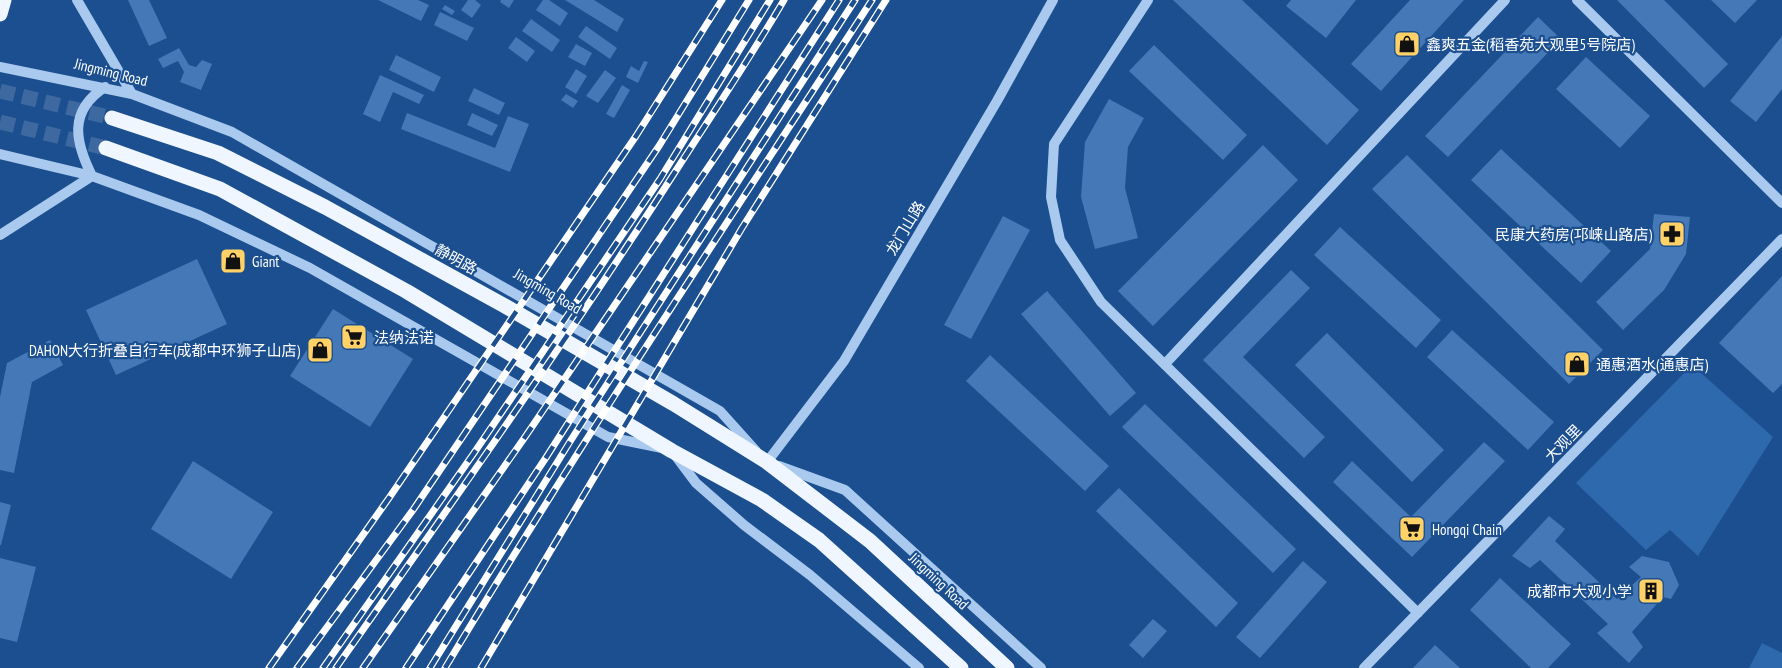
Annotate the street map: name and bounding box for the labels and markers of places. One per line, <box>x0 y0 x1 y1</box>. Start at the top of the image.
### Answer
shop icon: 鑫爽五金(稻香苑大观里5号院店) <box>1392 29 1422 59</box>
place label: 鑫爽五金(稻香苑大观里5号院店) <box>1426 35 1635 54</box>
pharmacy icon: 民康大药房(邛崃山路店) <box>1657 219 1687 249</box>
place label: 民康大药房(邛崃山路店) <box>1495 225 1652 244</box>
shop icon: Giant <box>218 246 248 276</box>
place label: Giant <box>252 252 279 271</box>
supermarket icon: 法纳法诺 <box>339 322 369 352</box>
place label: 法纳法诺 <box>374 328 434 347</box>
shop icon: DAHON大行折叠自行车(成都中环狮子山店) <box>305 335 335 365</box>
place label: DAHON大行折叠自行车(成都中环狮子山店) <box>29 341 300 360</box>
shop icon: 通惠酒水(通惠店) <box>1562 349 1592 379</box>
place label: 通惠酒水(通惠店) <box>1596 355 1708 374</box>
supermarket icon: Hongqi Chain <box>1397 514 1427 544</box>
place label: Hongqi Chain <box>1432 520 1502 539</box>
building icon: 成都市大观小学 <box>1636 576 1666 606</box>
place label: 成都市大观小学 <box>1527 582 1632 601</box>

